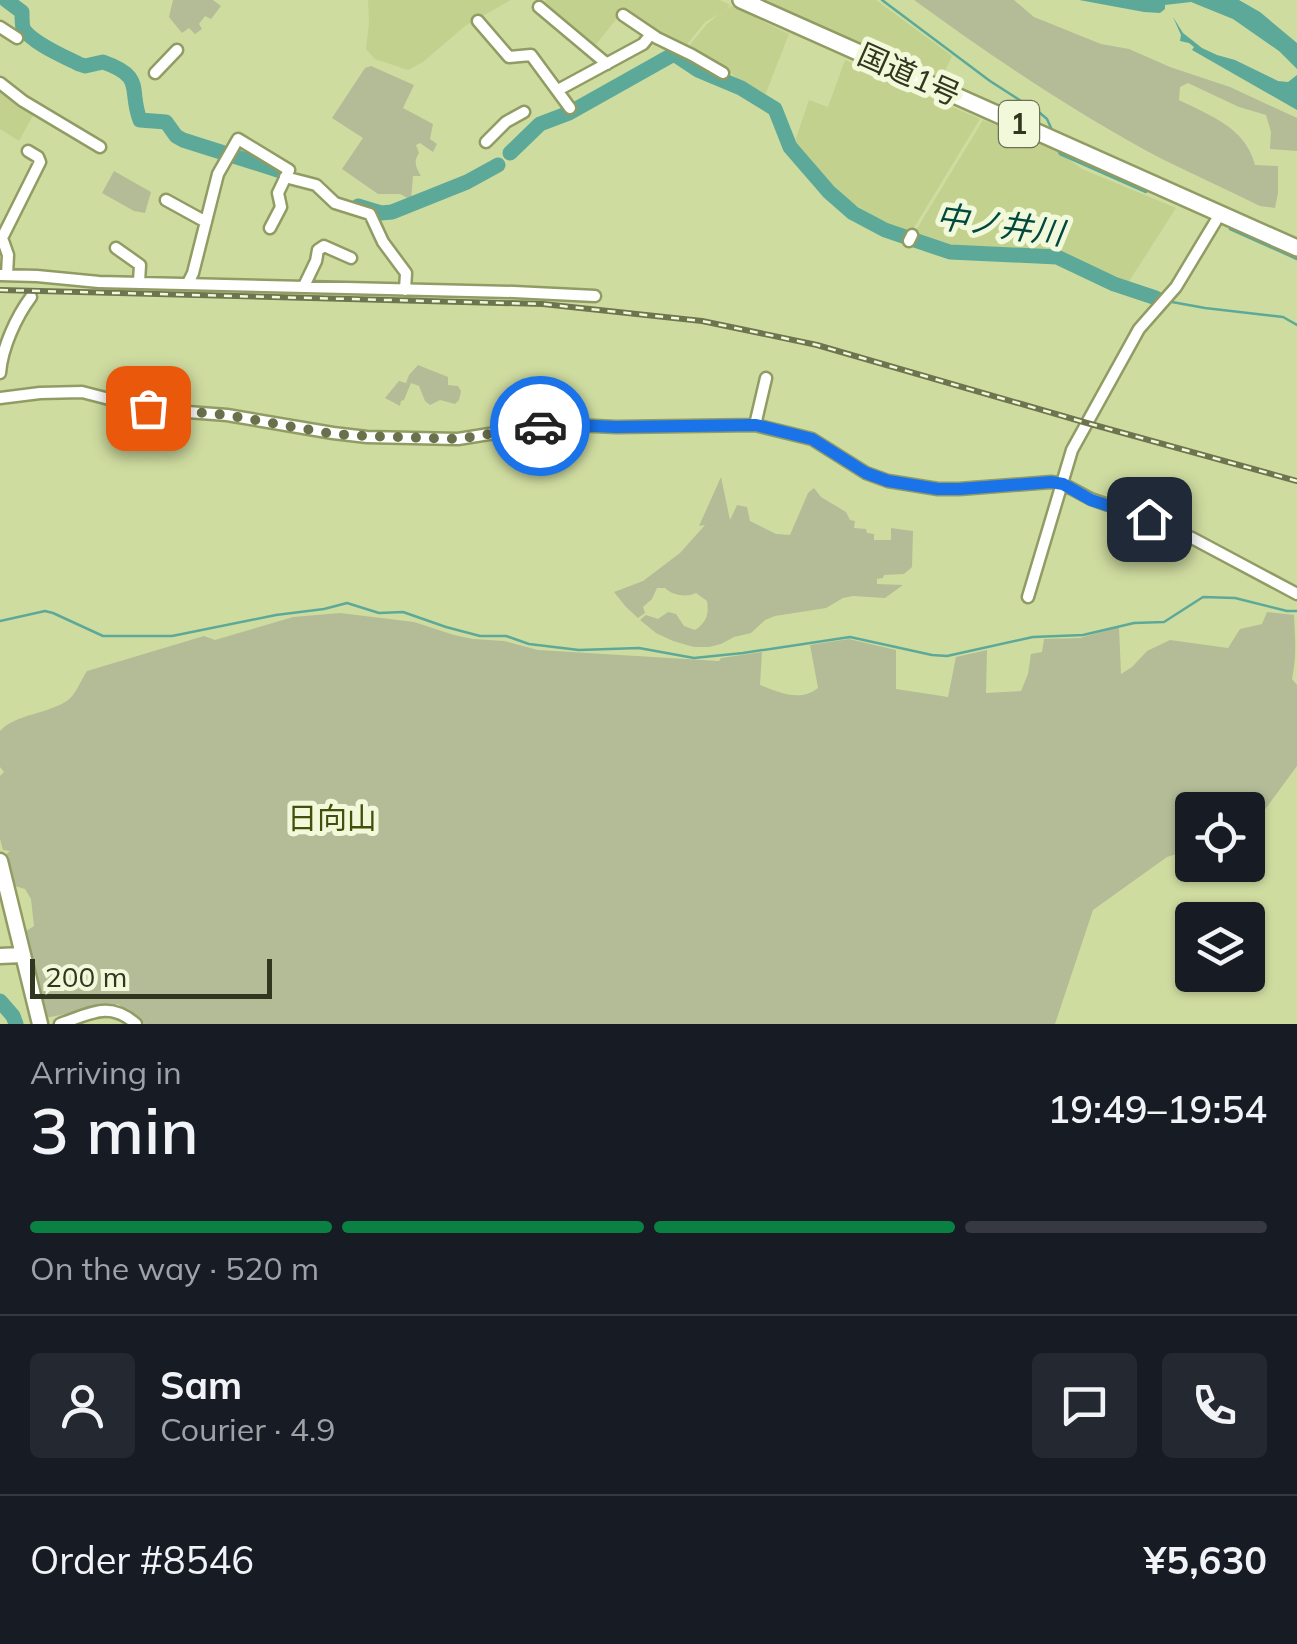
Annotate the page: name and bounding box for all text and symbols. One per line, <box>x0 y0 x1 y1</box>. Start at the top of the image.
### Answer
street label: 国道1号 <box>852 35 966 113</box>
road number: 1 <box>999 101 1039 147</box>
water label: 中ノ井川 <box>934 195 1069 253</box>
pin <box>106 366 191 451</box>
courier <box>490 376 590 476</box>
icon: bag <box>121 381 176 436</box>
icon: car <box>513 399 568 454</box>
pin <box>1107 477 1192 562</box>
icon: home <box>1122 492 1177 547</box>
map controls <box>1175 792 1265 992</box>
button: locate <box>1175 792 1265 882</box>
park label: 日向山 <box>287 799 377 837</box>
button: layers <box>1175 902 1265 992</box>
scale bar <box>30 954 272 998</box>
text: 200 m <box>45 959 127 994</box>
text: Arriving in <box>30 1052 182 1092</box>
text: 19:49–19:54 <box>1047 1085 1267 1133</box>
text: 3 min <box>30 1089 199 1170</box>
text: On the way · 520 m <box>30 1248 319 1288</box>
button: person <box>30 1353 135 1458</box>
button: chat <box>1032 1353 1137 1458</box>
button: phone <box>1162 1353 1267 1458</box>
text: Sam <box>160 1361 242 1409</box>
text: Courier · 4.9 <box>160 1409 336 1449</box>
text: Order #8546 <box>30 1536 254 1584</box>
text: ¥5,630 <box>1144 1536 1267 1584</box>

